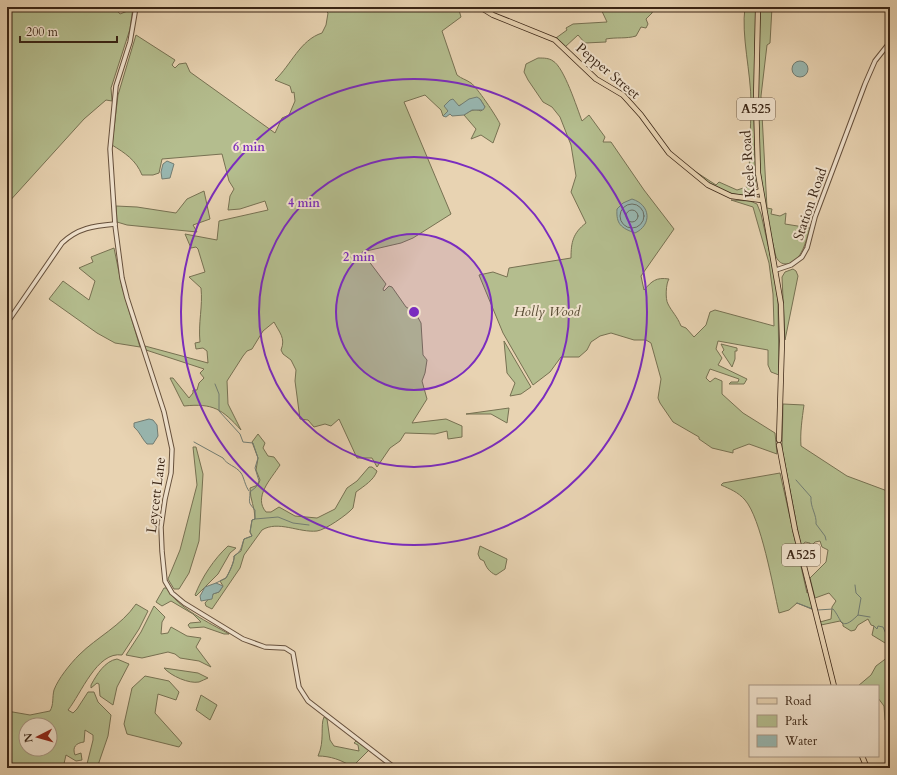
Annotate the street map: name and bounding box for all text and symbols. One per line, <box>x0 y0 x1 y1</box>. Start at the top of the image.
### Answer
scale bar <box>20 18 117 44</box>
text: 200 m <box>26 24 59 40</box>
street label: Pepper Street <box>572 39 645 104</box>
road number: A525 <box>737 98 775 120</box>
street label: Keele Road <box>736 129 760 198</box>
text: 6 min <box>233 139 265 155</box>
street label: Station Road <box>789 165 832 243</box>
text: 4 min <box>288 195 320 211</box>
text: 2 min <box>343 249 375 265</box>
park label: Holly Wood <box>514 302 581 321</box>
centre of rings <box>407 305 421 319</box>
street label: Leycett Lane <box>142 456 170 534</box>
road number: A525 <box>782 544 820 566</box>
legend <box>749 685 879 757</box>
text: Road <box>785 693 812 709</box>
text: Park <box>785 713 809 729</box>
north arrow <box>18 717 58 757</box>
text: N <box>21 732 37 744</box>
text: Water <box>784 733 818 749</box>

